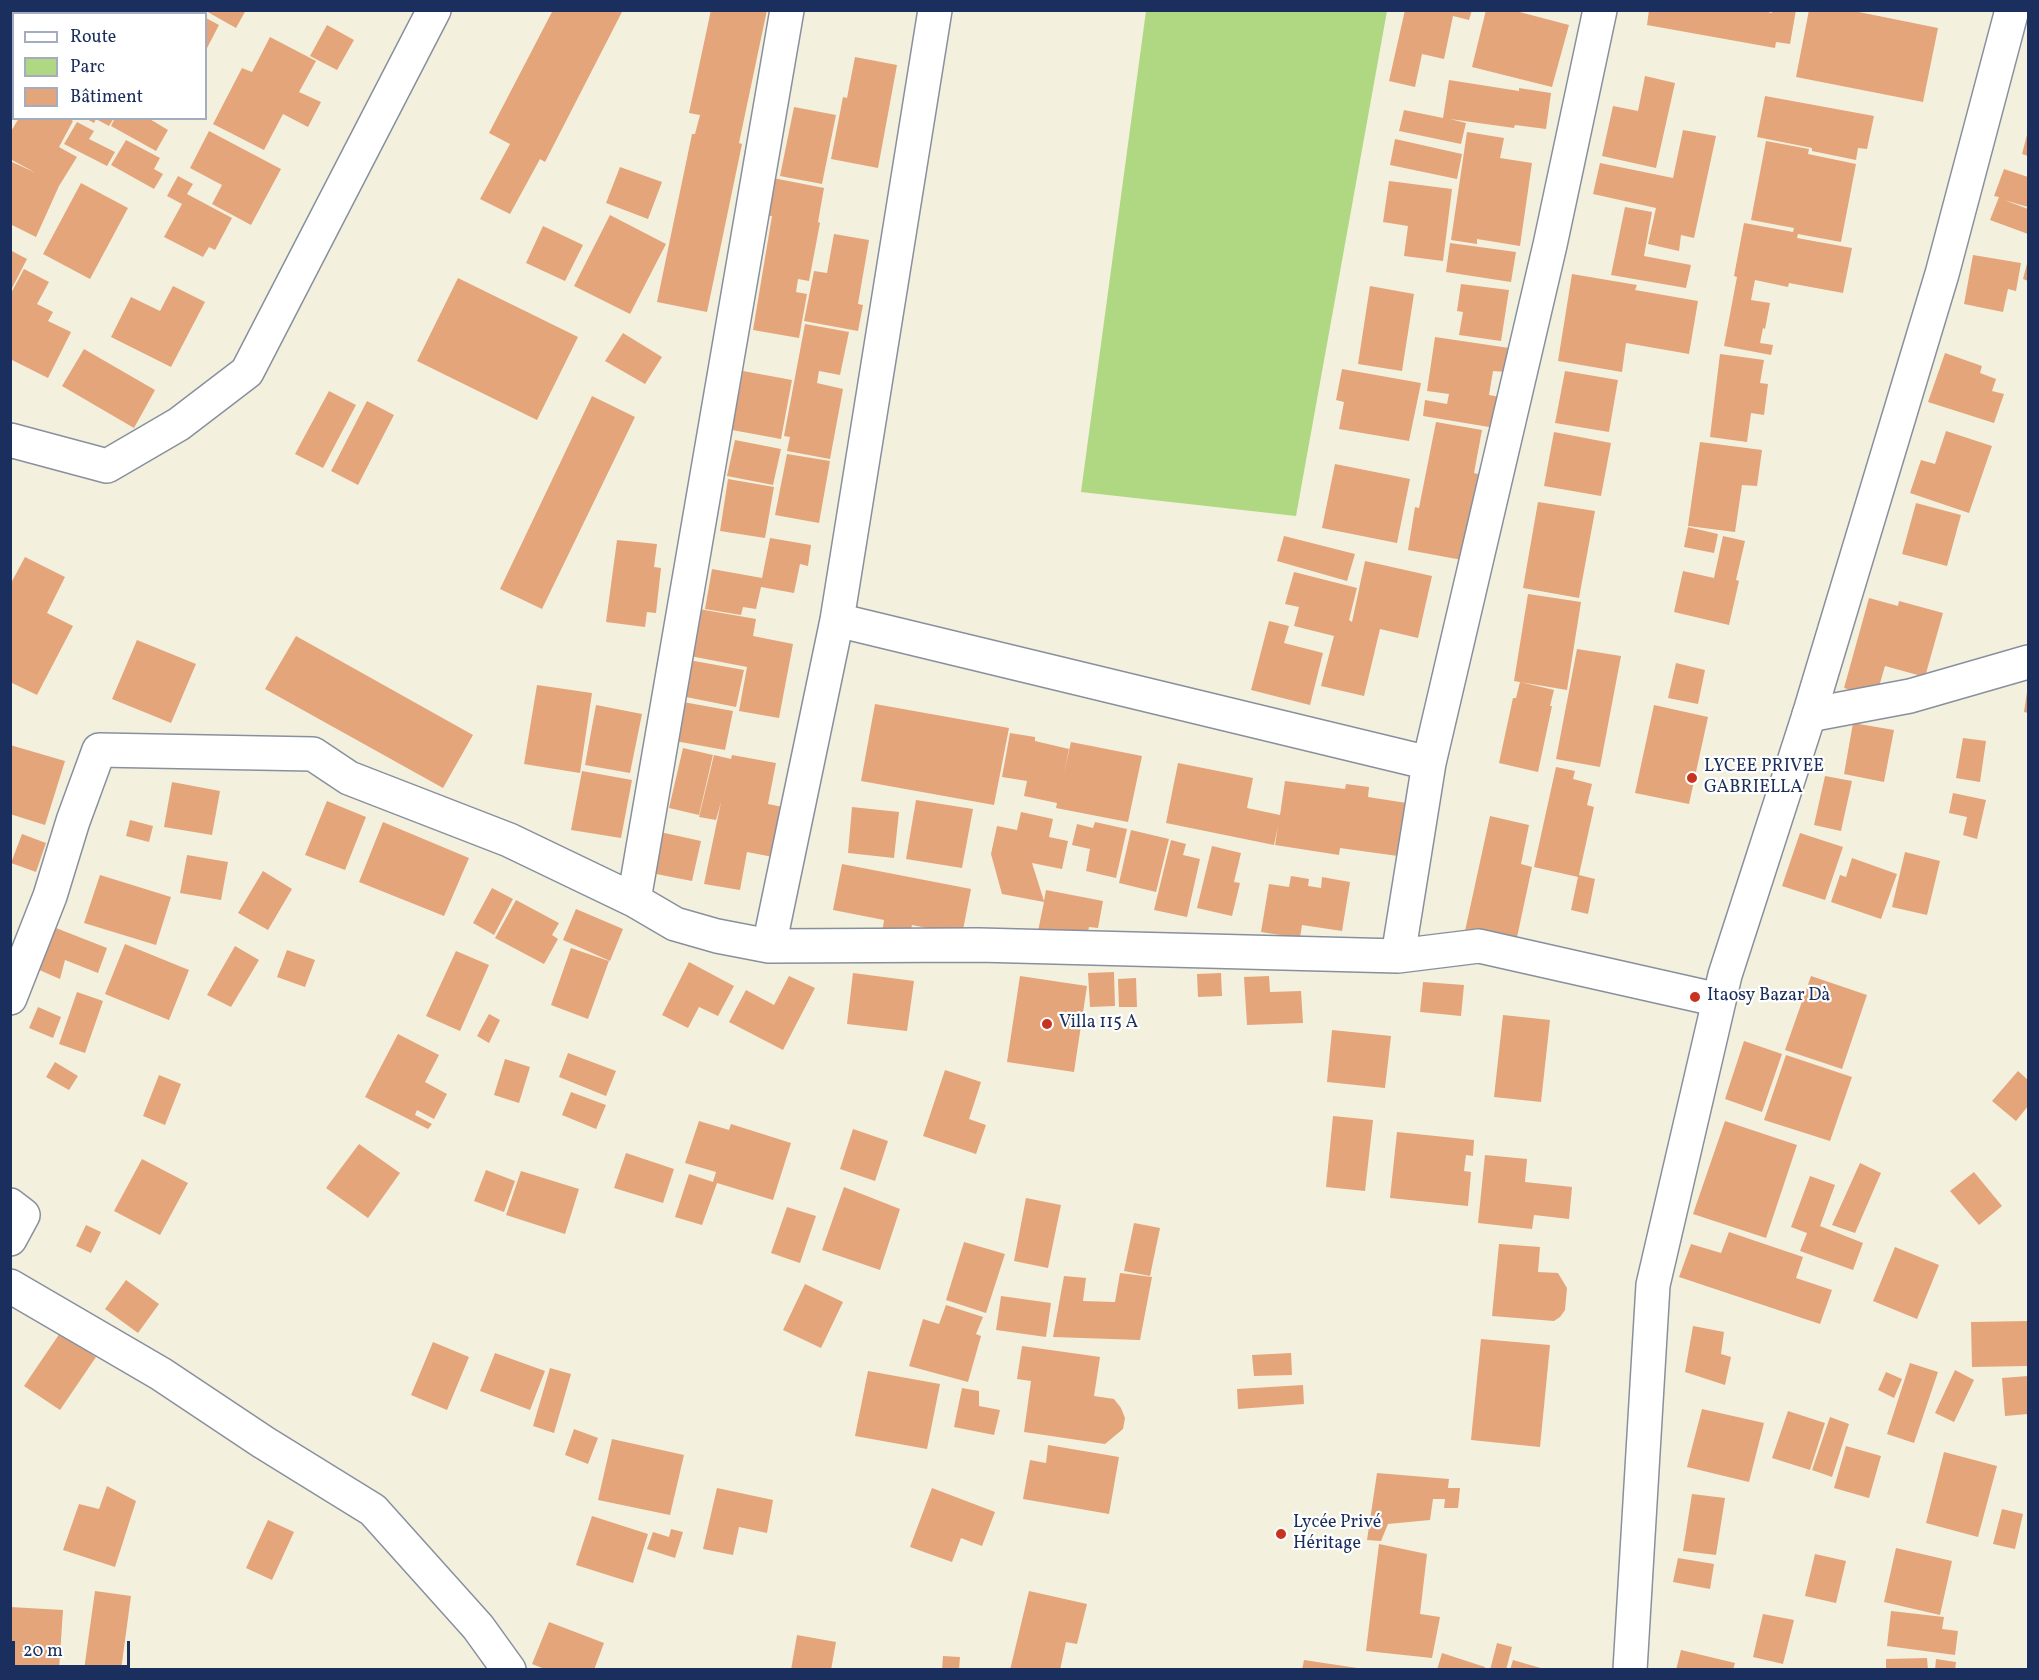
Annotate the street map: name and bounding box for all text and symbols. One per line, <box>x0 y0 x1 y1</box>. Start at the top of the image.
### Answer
legend <box>12 12 207 120</box>
text: Route <box>70 25 116 50</box>
text: Parc <box>70 55 105 80</box>
text: Bâtiment <box>70 85 143 110</box>
place label: LYCEE PRIVEE GABRIELLA <box>1704 757 1824 800</box>
marker: LYCEE PRIVEE GABRIELLA <box>1685 771 1699 785</box>
place label: Itaosy Bazar Dà <box>1707 986 1830 1008</box>
marker: Itaosy Bazar Dà <box>1688 990 1702 1004</box>
place label: Villa 115 A <box>1059 1013 1138 1035</box>
marker: Villa 115 A <box>1040 1017 1054 1031</box>
place label: Lycée Privé Héritage <box>1293 1513 1381 1556</box>
marker: Lycée Privé Héritage <box>1274 1527 1288 1541</box>
scale bar <box>15 1629 134 1667</box>
text: 20 m <box>23 1639 63 1664</box>

